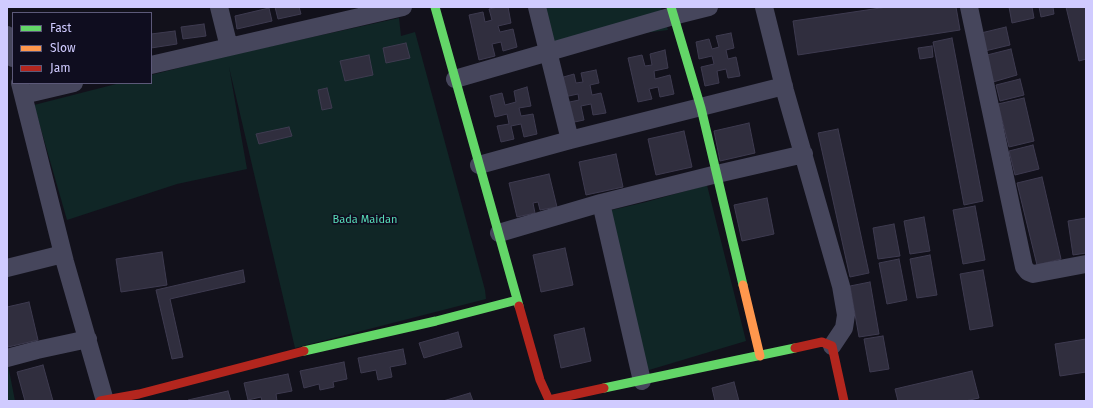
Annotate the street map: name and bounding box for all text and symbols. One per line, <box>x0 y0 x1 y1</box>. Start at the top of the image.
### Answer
legend <box>12 12 152 84</box>
text: Fast <box>50 21 72 35</box>
text: Slow <box>50 41 76 55</box>
text: Jam <box>50 61 70 75</box>
park label: Bada Maidan <box>333 213 397 227</box>

